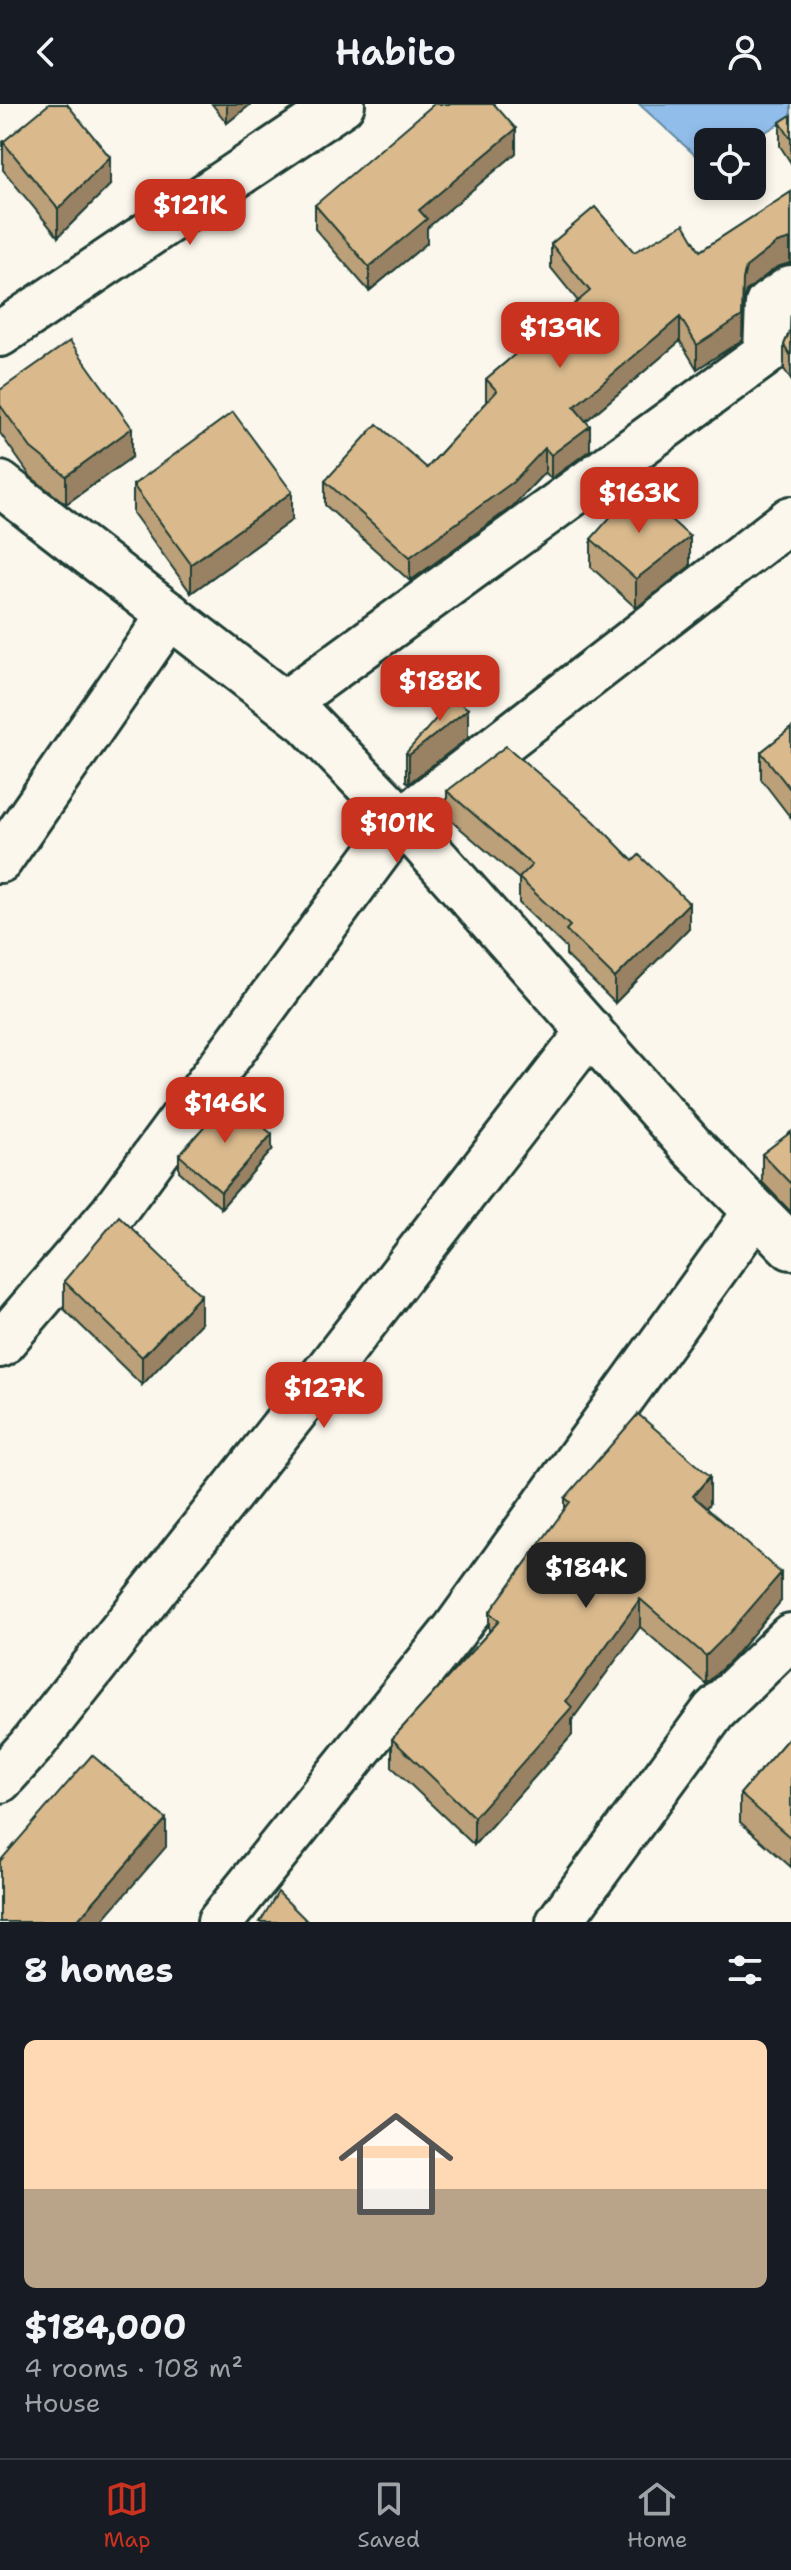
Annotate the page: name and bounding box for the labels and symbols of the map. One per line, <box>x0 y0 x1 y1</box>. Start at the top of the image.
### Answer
pin: $121K <box>134 179 246 247</box>
pin: $139K <box>504 302 616 370</box>
pin: $163K <box>583 467 695 535</box>
pin: $188K <box>384 655 496 723</box>
pin: $101K <box>341 797 453 865</box>
pin: $146K <box>169 1077 281 1145</box>
pin: $127K <box>268 1362 380 1430</box>
pin: $184K <box>530 1542 642 1610</box>

